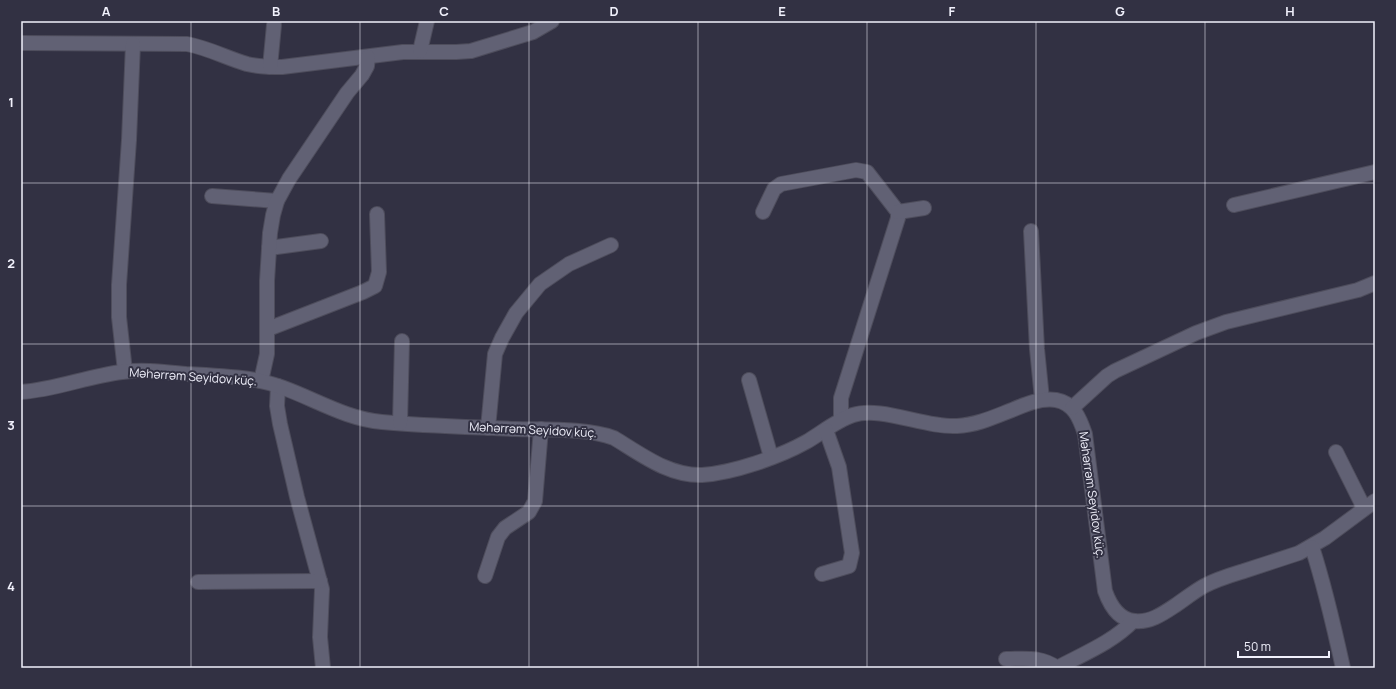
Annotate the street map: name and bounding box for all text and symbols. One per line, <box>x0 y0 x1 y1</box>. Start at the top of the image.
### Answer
text: A <box>102 2 111 20</box>
text: B <box>272 2 280 20</box>
text: C <box>439 2 449 20</box>
text: D <box>609 2 619 20</box>
text: E <box>778 2 786 20</box>
text: F <box>949 2 956 20</box>
text: G <box>1115 2 1125 20</box>
text: H <box>1285 2 1295 20</box>
text: 1 <box>8 93 14 111</box>
text: 2 <box>7 254 15 272</box>
street label: Məhərrəm Seyidov küç. <box>129 364 257 389</box>
text: 3 <box>7 416 15 434</box>
street label: Məhərrəm Seyidov küç. <box>469 418 597 441</box>
street label: Məhərrəm Seyidov küç. <box>1075 430 1110 559</box>
text: 4 <box>7 577 15 595</box>
scale bar <box>1238 633 1329 659</box>
text: 50 m <box>1244 638 1271 655</box>

